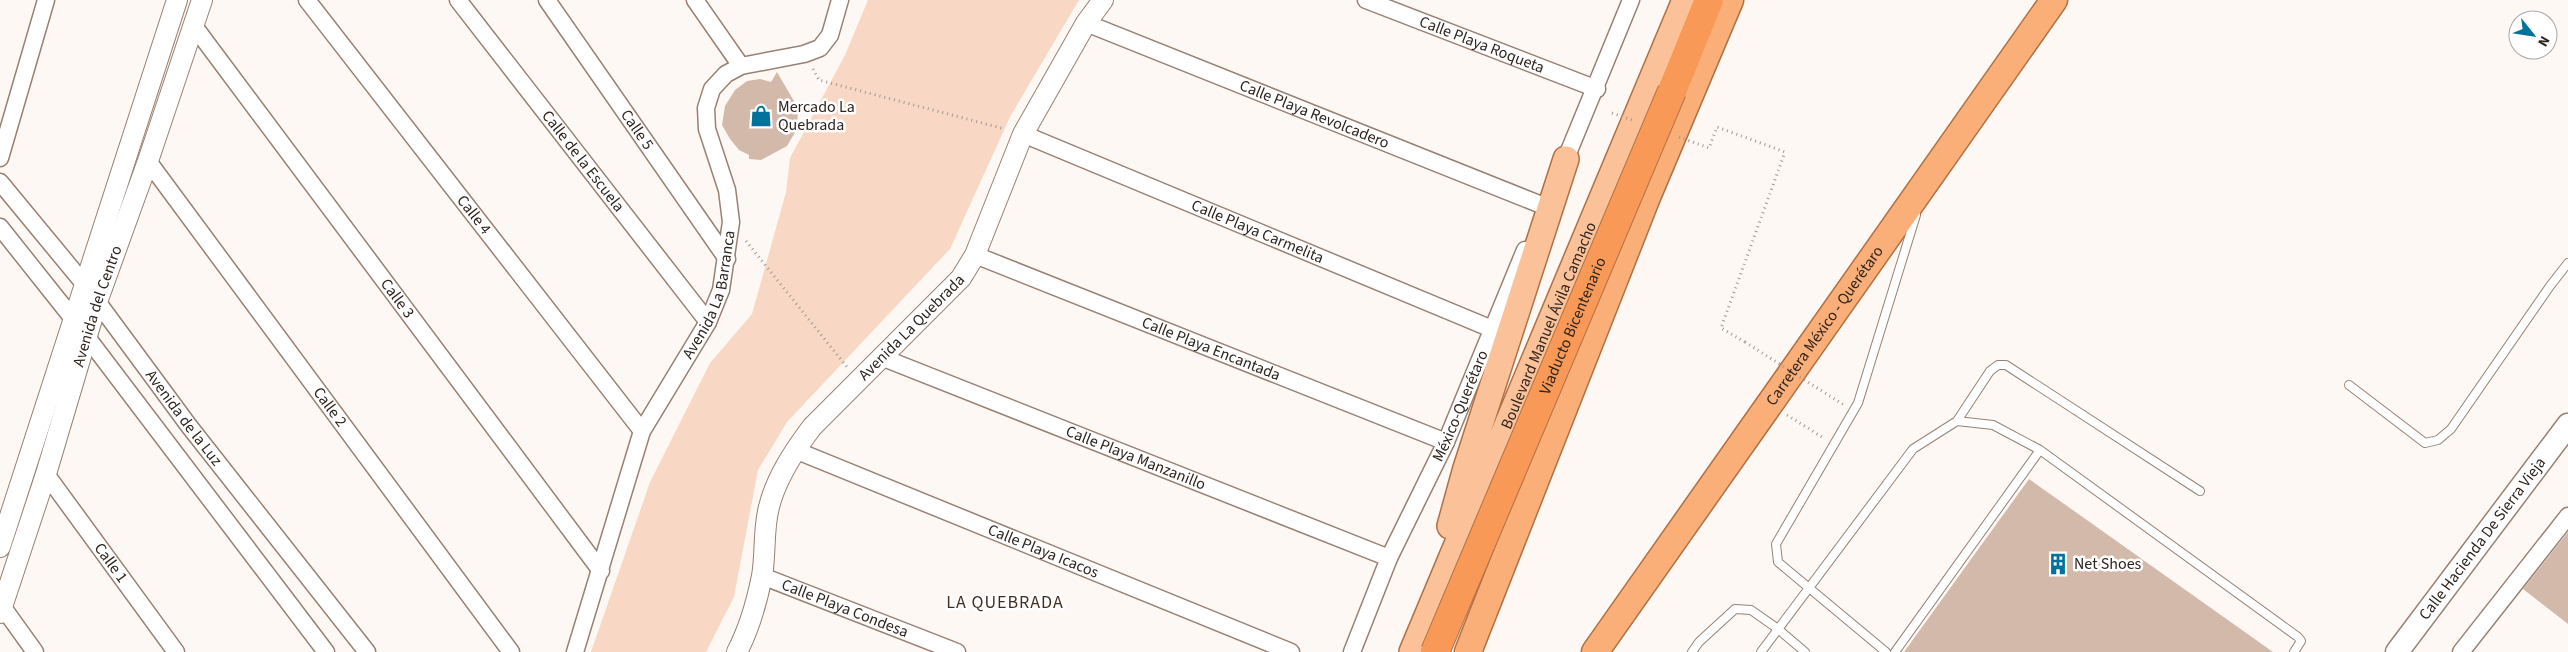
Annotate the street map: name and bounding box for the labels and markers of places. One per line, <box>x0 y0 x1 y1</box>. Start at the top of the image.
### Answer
place label: Mercado La Quebrada <box>778 96 855 136</box>
shop icon: Mercado La Quebrada <box>748 103 774 129</box>
building icon: Net Shoes <box>2045 551 2071 577</box>
place label: Net Shoes <box>2074 553 2142 575</box>

